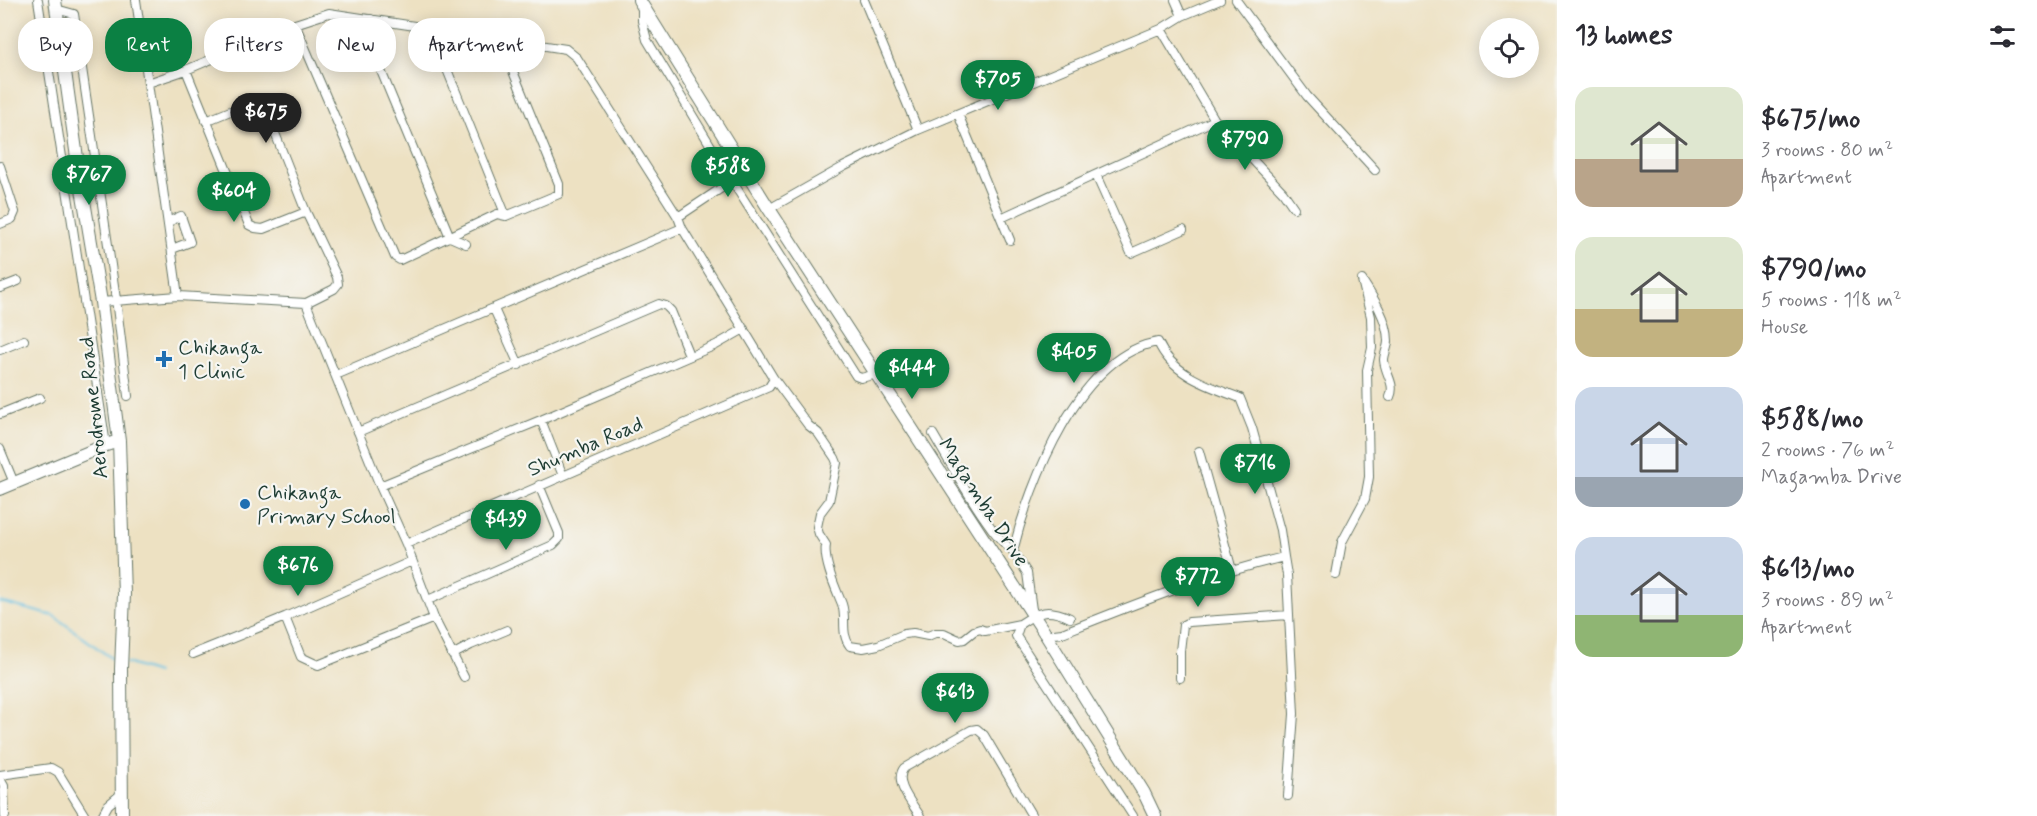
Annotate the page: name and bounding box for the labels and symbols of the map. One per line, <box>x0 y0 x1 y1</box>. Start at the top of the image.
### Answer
pin: $705 <box>962 60 1034 111</box>
pin: $675 <box>230 93 302 144</box>
pin: $790 <box>1209 120 1281 171</box>
pin: $588 <box>692 147 764 198</box>
pin: $767 <box>53 155 125 206</box>
pin: $604 <box>198 172 270 223</box>
pin: $405 <box>1038 333 1110 384</box>
place label: Chikanga 1 Clinic <box>178 334 263 386</box>
street label: Aerodrome Road <box>73 335 115 480</box>
pin: $444 <box>876 349 948 400</box>
marker: Chikanga 1 Clinic <box>155 350 173 368</box>
street label: Shumba Road <box>523 410 647 484</box>
street label: Magamba Drive <box>929 433 1035 573</box>
pin: $716 <box>1219 444 1291 495</box>
place label: Chikanga Primary School <box>257 479 396 531</box>
marker: Chikanga Primary School <box>238 497 252 511</box>
pin: $439 <box>470 500 542 551</box>
pin: $676 <box>262 546 334 597</box>
pin: $772 <box>1162 557 1234 608</box>
pin: $613 <box>919 673 991 724</box>

